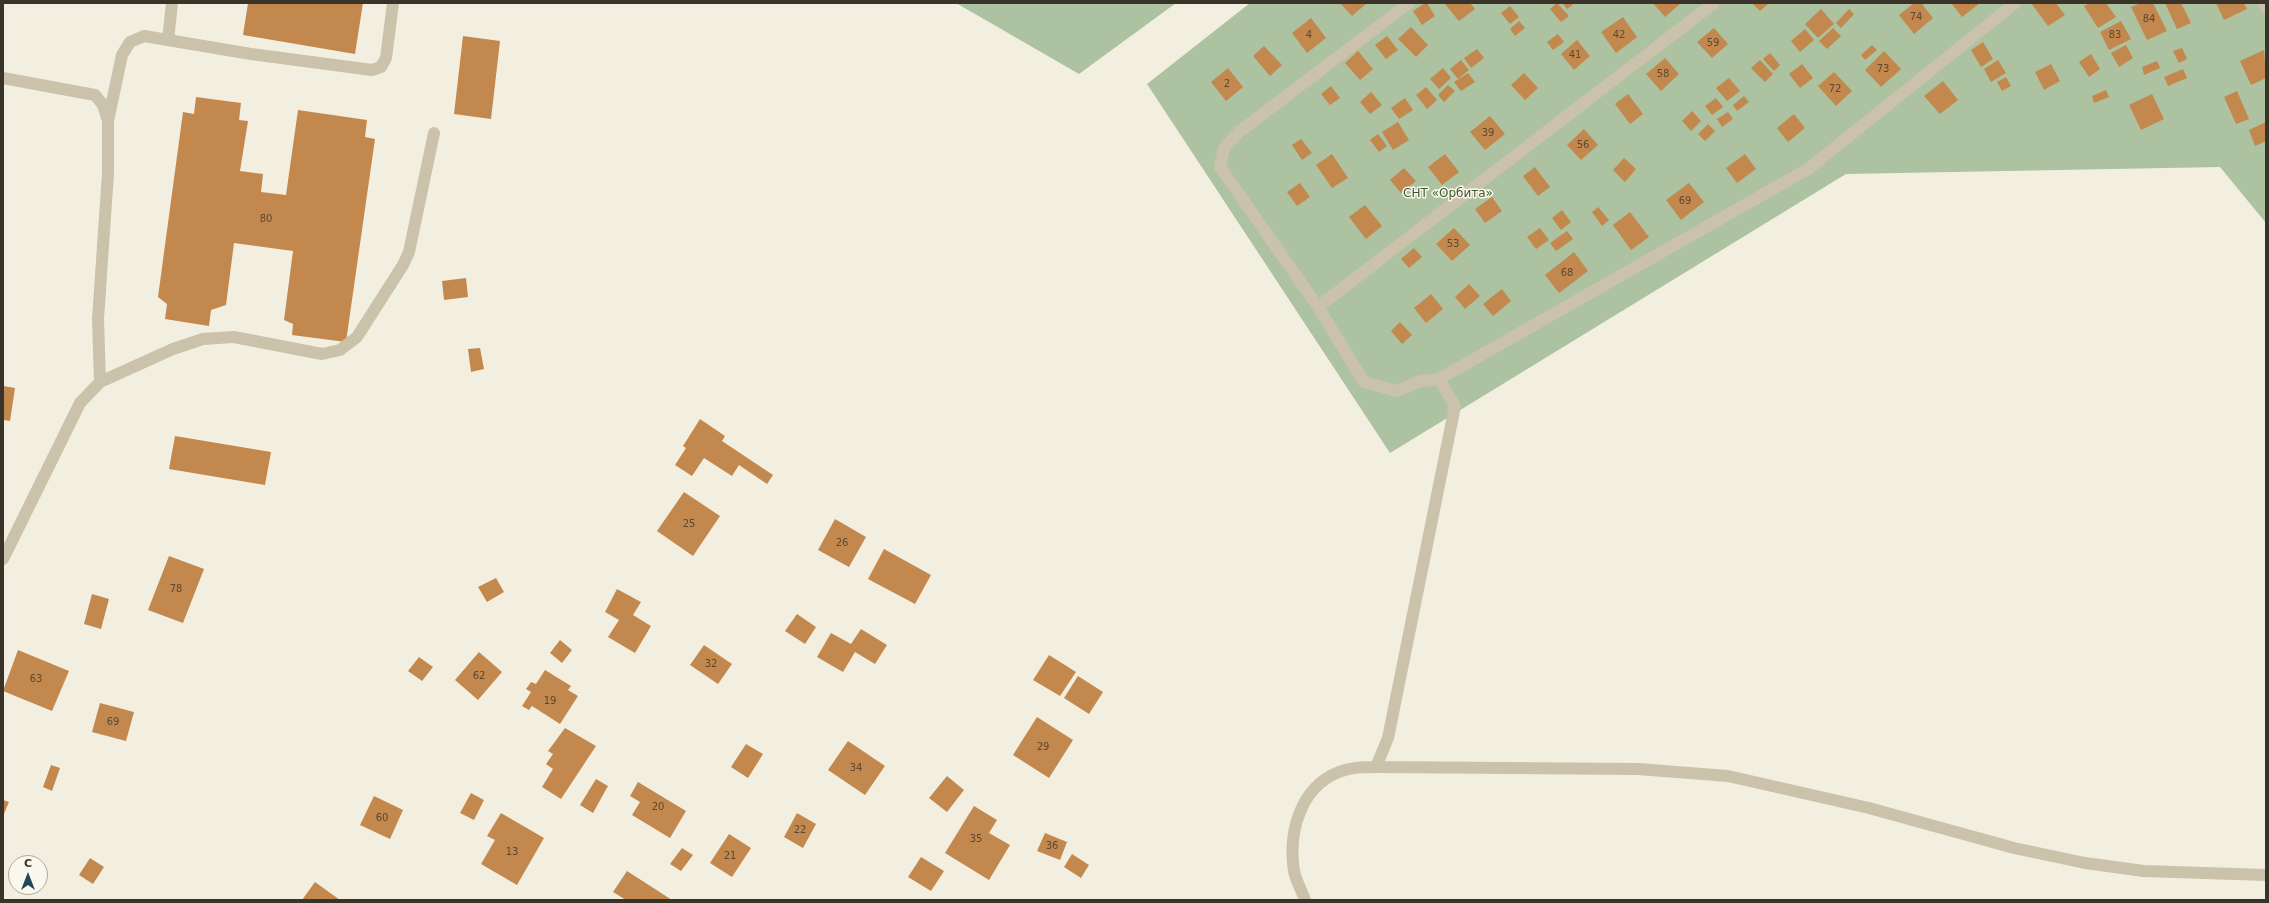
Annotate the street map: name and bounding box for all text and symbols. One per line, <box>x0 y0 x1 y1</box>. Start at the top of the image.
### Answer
house number: 74 <box>1910 11 1922 23</box>
house number: 84 <box>2143 13 2155 25</box>
house number: 4 <box>1306 29 1312 41</box>
house number: 42 <box>1613 29 1625 41</box>
house number: 83 <box>2109 29 2121 41</box>
house number: 59 <box>1707 37 1719 49</box>
house number: 41 <box>1569 49 1581 61</box>
house number: 73 <box>1877 63 1889 75</box>
house number: 58 <box>1657 68 1669 80</box>
house number: 2 <box>1224 78 1230 90</box>
house number: 72 <box>1829 83 1841 95</box>
house number: 39 <box>1482 127 1494 139</box>
house number: 56 <box>1577 139 1589 151</box>
park label: СНТ «Орбита» <box>1403 187 1493 201</box>
house number: 69 <box>1679 195 1691 207</box>
house number: 80 <box>260 213 272 225</box>
house number: 53 <box>1447 238 1459 250</box>
house number: 68 <box>1561 267 1573 279</box>
house number: 25 <box>683 518 695 530</box>
house number: 26 <box>836 537 848 549</box>
house number: 78 <box>170 583 182 595</box>
house number: 32 <box>705 658 717 670</box>
house number: 62 <box>473 670 485 682</box>
house number: 63 <box>30 673 42 685</box>
house number: 19 <box>544 695 556 707</box>
house number: 69 <box>107 716 119 728</box>
house number: 29 <box>1037 741 1049 753</box>
house number: 34 <box>850 762 862 774</box>
house number: 20 <box>652 801 664 813</box>
house number: 60 <box>376 812 388 824</box>
house number: 22 <box>794 824 806 836</box>
house number: 35 <box>970 833 982 845</box>
house number: 36 <box>1046 840 1058 852</box>
house number: 13 <box>506 846 518 858</box>
house number: 21 <box>724 850 736 862</box>
north arrow <box>8 855 48 895</box>
text: С <box>24 857 32 870</box>

